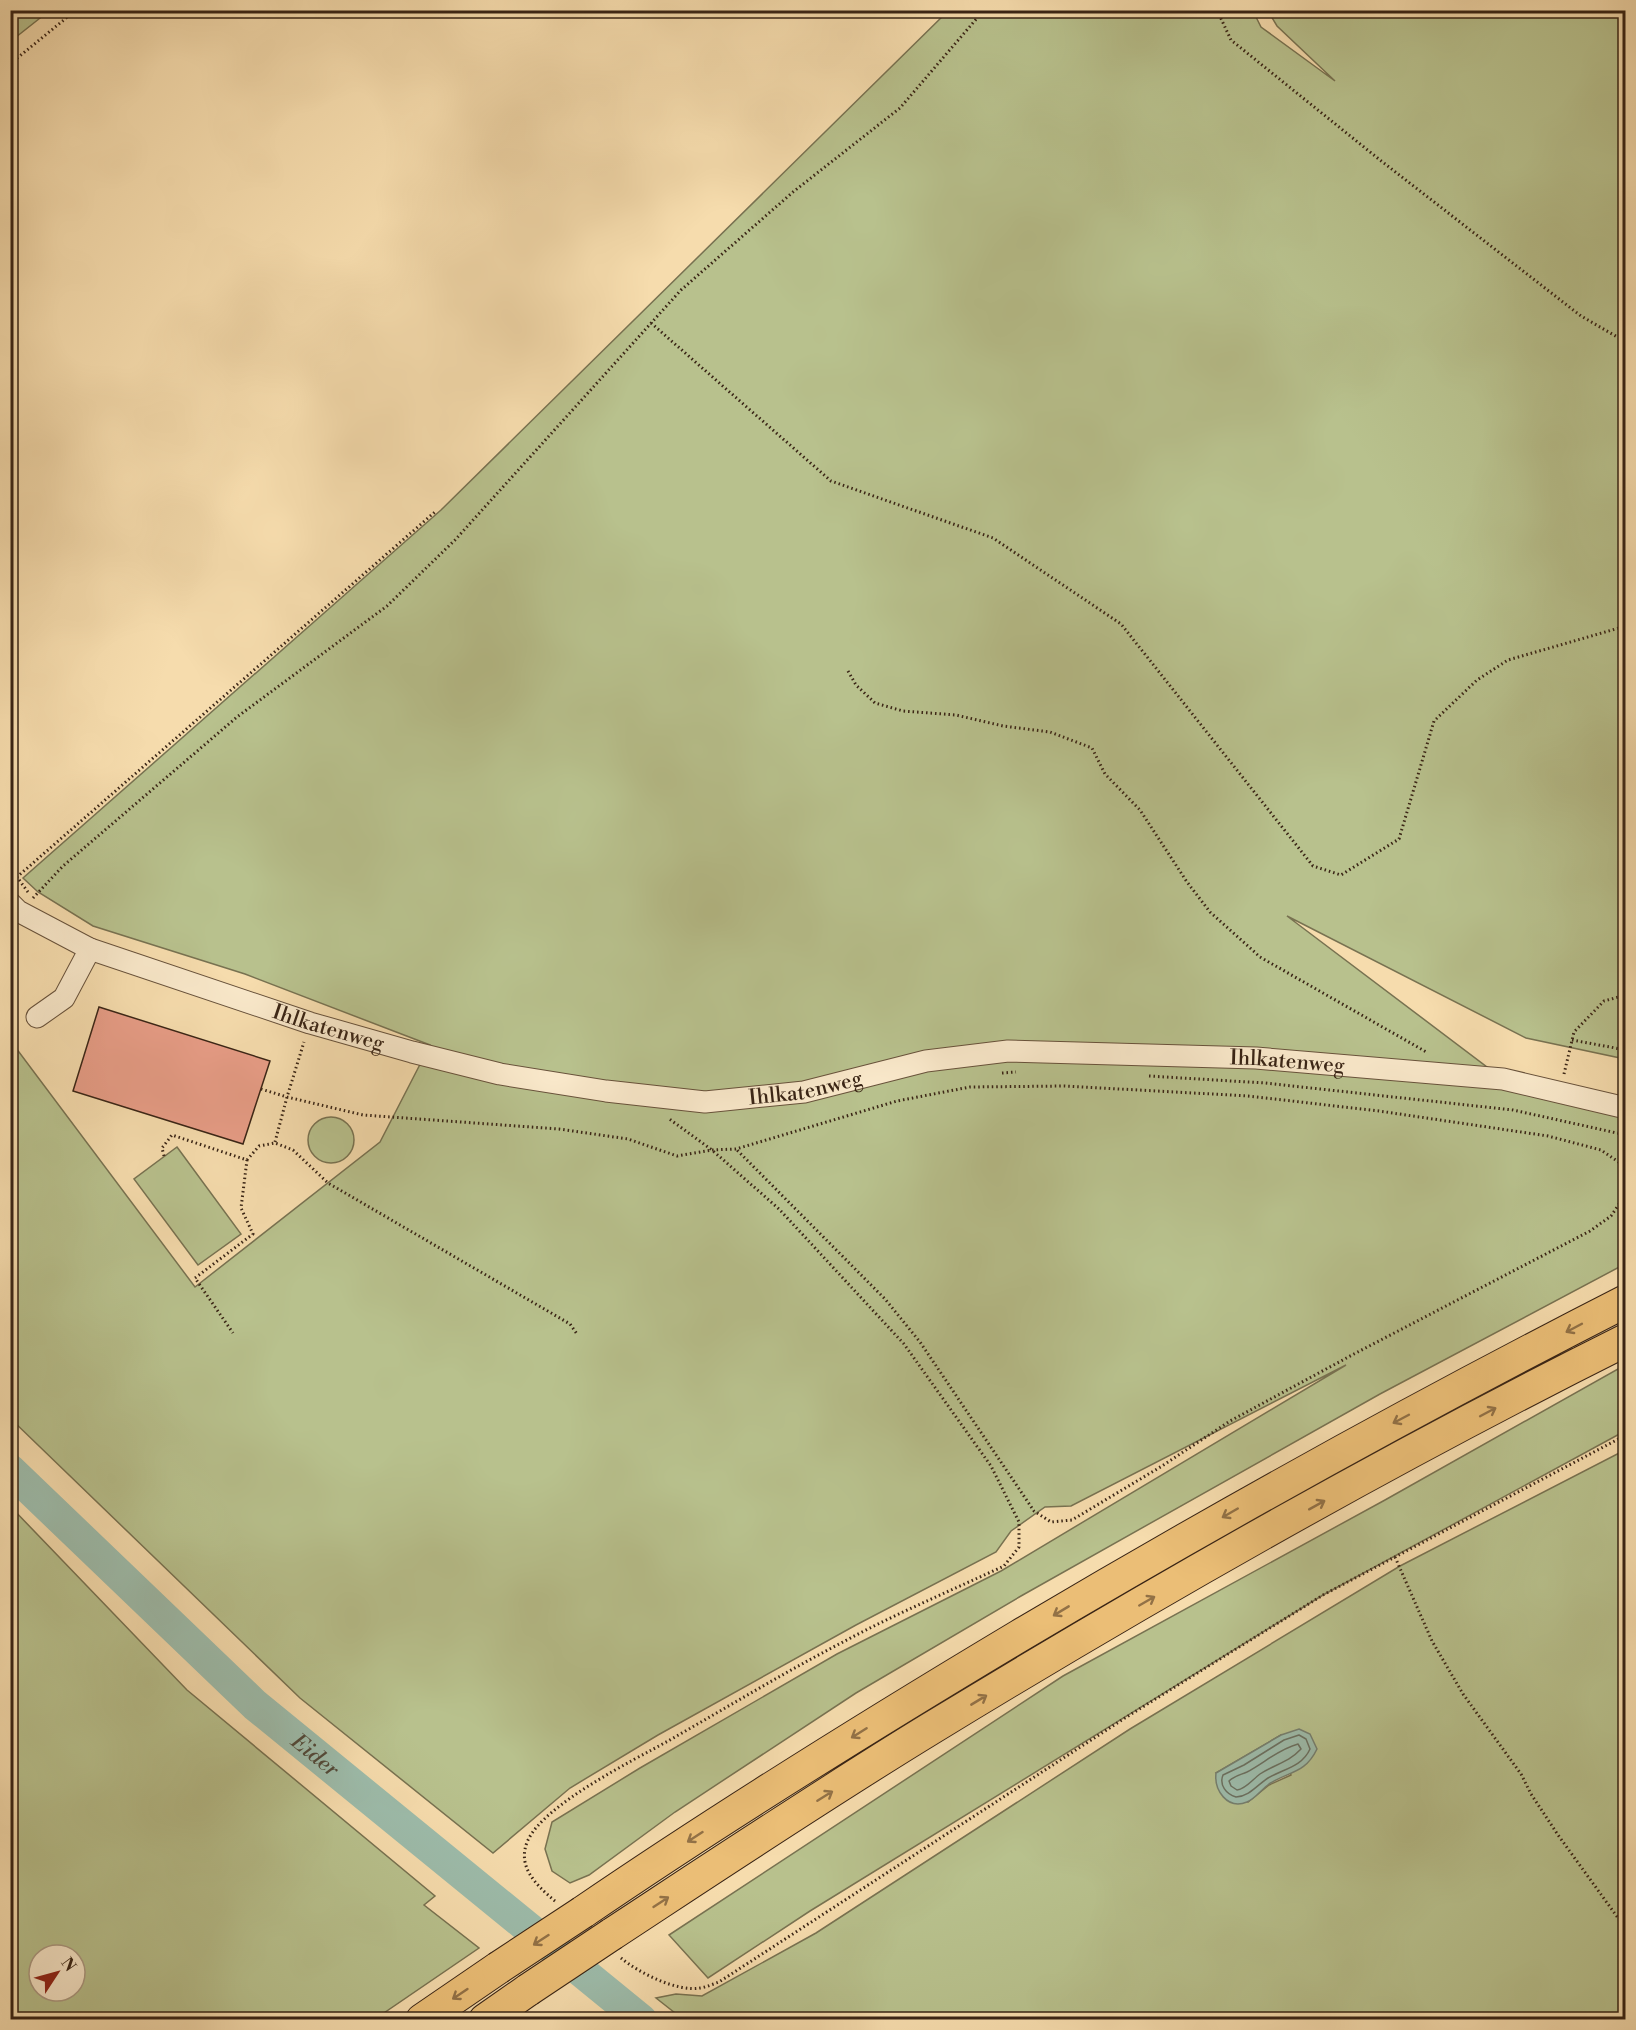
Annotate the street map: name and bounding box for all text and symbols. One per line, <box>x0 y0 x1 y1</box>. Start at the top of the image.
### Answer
street label: Ihlkatenweg <box>269 999 387 1057</box>
street label: Ihlkatenweg <box>1229 1045 1346 1079</box>
street label: Ihlkatenweg <box>747 1066 865 1112</box>
one-way arrow <box>1565 1323 1583 1334</box>
one-way arrow <box>1479 1406 1497 1417</box>
one-way arrow <box>1393 1413 1410 1425</box>
one-way arrow <box>1308 1498 1325 1510</box>
one-way arrow <box>1222 1508 1239 1520</box>
one-way arrow <box>1138 1595 1155 1607</box>
one-way arrow <box>1053 1606 1071 1617</box>
one-way arrow <box>970 1694 987 1706</box>
one-way arrow <box>851 1727 868 1739</box>
water label: Eider <box>285 1728 345 1784</box>
one-way arrow <box>816 1790 832 1802</box>
one-way arrow <box>687 1831 703 1843</box>
one-way arrow <box>652 1896 669 1908</box>
one-way arrow <box>532 1933 549 1946</box>
north arrow <box>27 1943 87 2003</box>
text: N <box>57 1954 80 1976</box>
one-way arrow <box>452 1988 469 2000</box>

